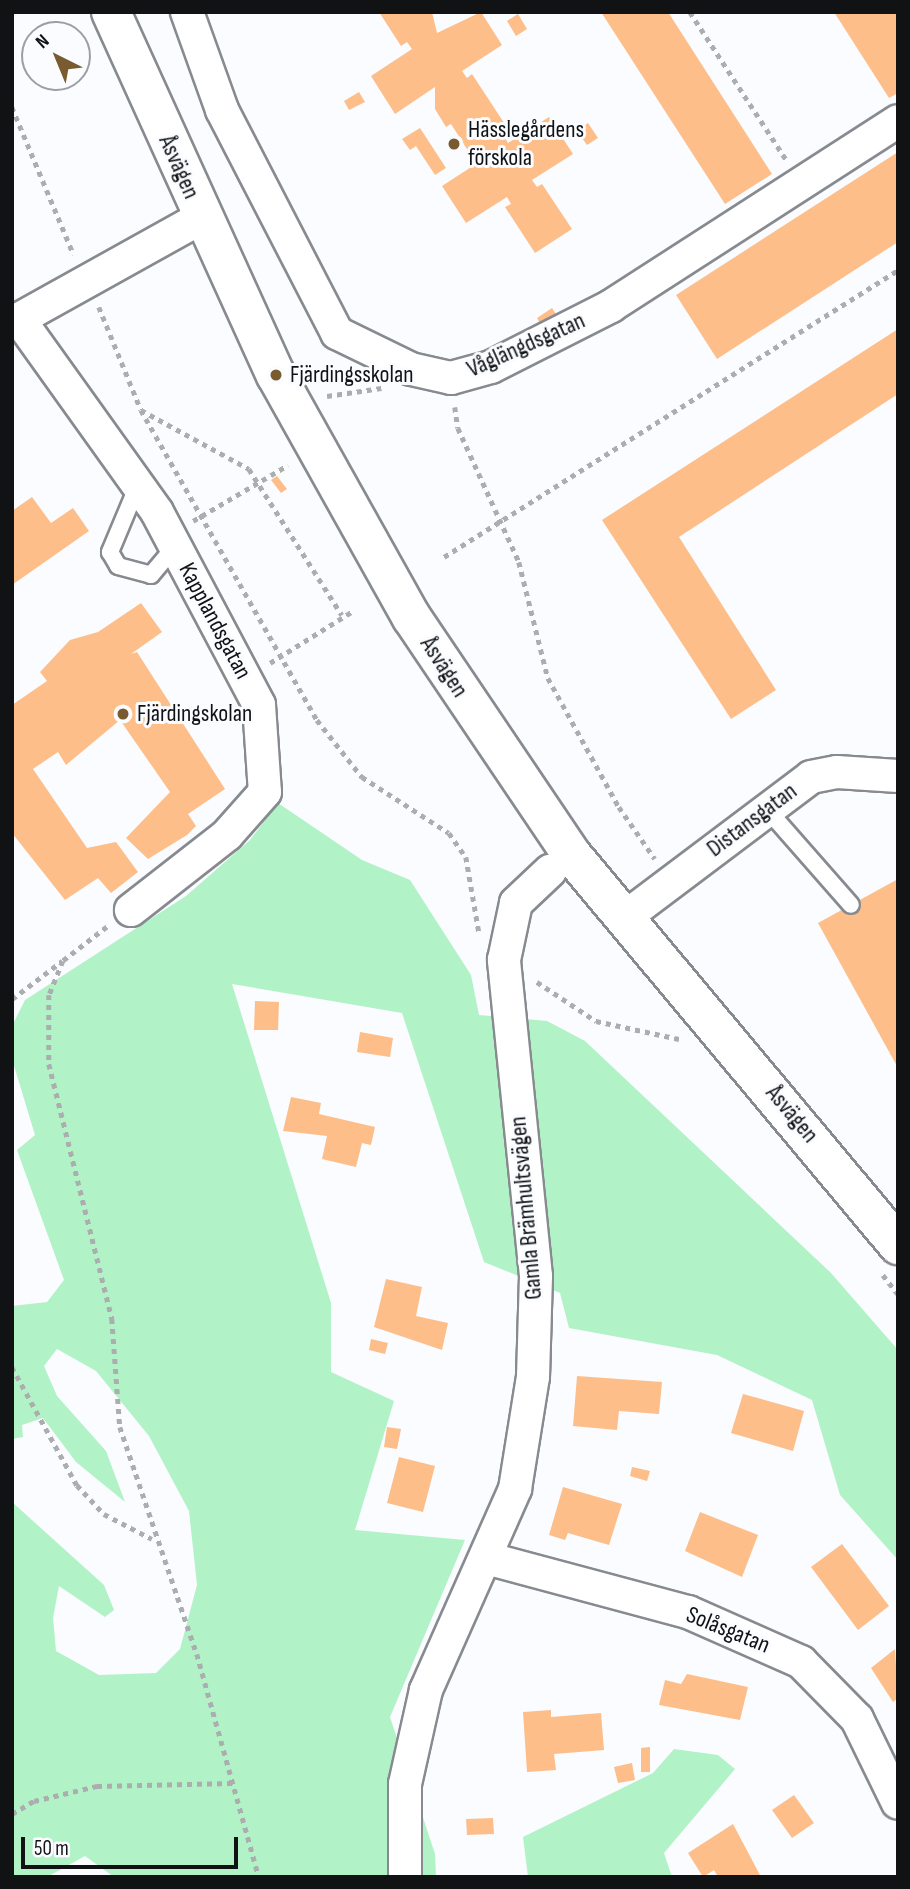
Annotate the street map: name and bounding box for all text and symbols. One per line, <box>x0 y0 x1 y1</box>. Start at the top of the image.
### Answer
north arrow <box>21 21 91 91</box>
text: N <box>31 30 54 54</box>
place label: Hässlegårdens förskola <box>468 116 584 172</box>
street label: Åsvägen <box>152 131 206 203</box>
marker: Hässlegårdens förskola <box>446 136 462 152</box>
street label: Våglängdsgatan <box>463 306 589 384</box>
place label: Fjärdingsskolan <box>290 361 414 389</box>
marker: Fjärdingsskolan <box>268 367 284 383</box>
street label: Kapplandsgatan <box>172 558 258 684</box>
street label: Åsvägen <box>414 631 474 703</box>
place label: Fjärdingskolan <box>137 700 252 728</box>
marker: Fjärdingskolan <box>115 706 131 722</box>
street label: Distansgatan <box>701 777 803 863</box>
street label: Åsvägen <box>760 1079 824 1149</box>
street label: Gamla Brämhultsvägen <box>504 1115 548 1301</box>
street label: Solåsgatan <box>682 1600 774 1660</box>
scale bar <box>24 1822 242 1866</box>
text: 50 m <box>34 1836 69 1861</box>

